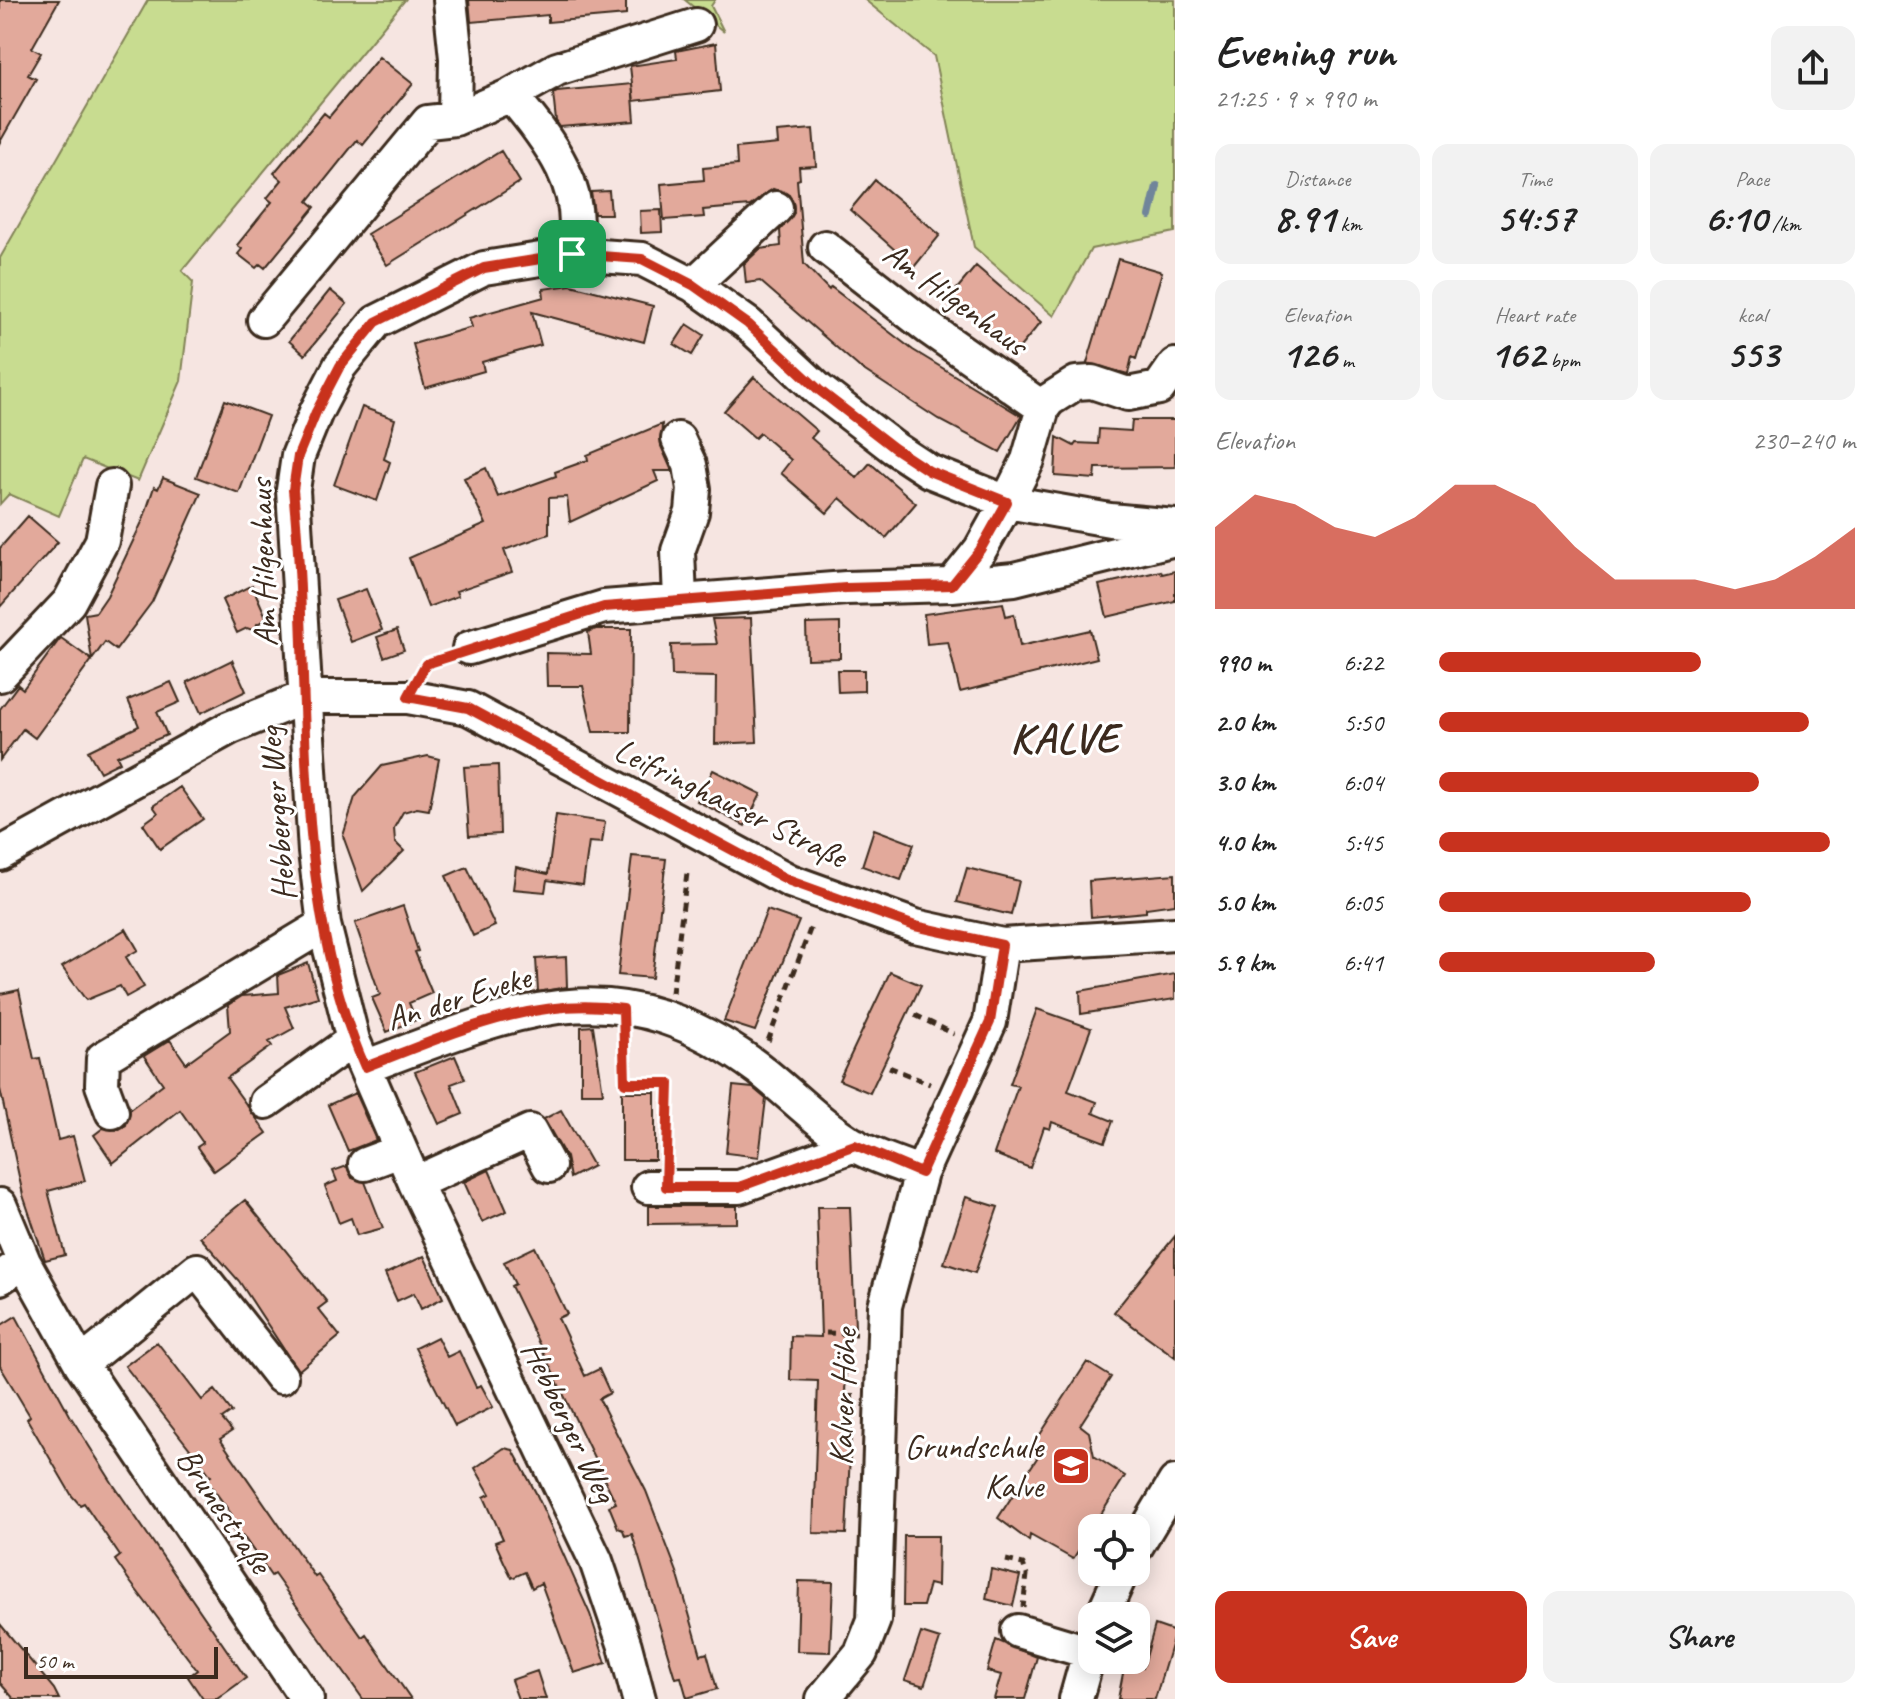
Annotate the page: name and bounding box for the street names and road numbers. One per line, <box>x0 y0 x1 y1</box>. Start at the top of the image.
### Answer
street label: Am Hilgenhaus <box>875 232 1039 367</box>
street label: Am Hilgenhaus <box>238 475 287 648</box>
street label: Hebberger Weg <box>247 723 306 903</box>
street label: Leifringhauser Straße <box>608 728 857 879</box>
street label: An der Eveke <box>381 955 537 1040</box>
street label: Kalver Höhe <box>819 1325 866 1466</box>
street label: Hebberger Weg <box>512 1333 628 1511</box>
street label: Brunestraße <box>167 1439 284 1584</box>

